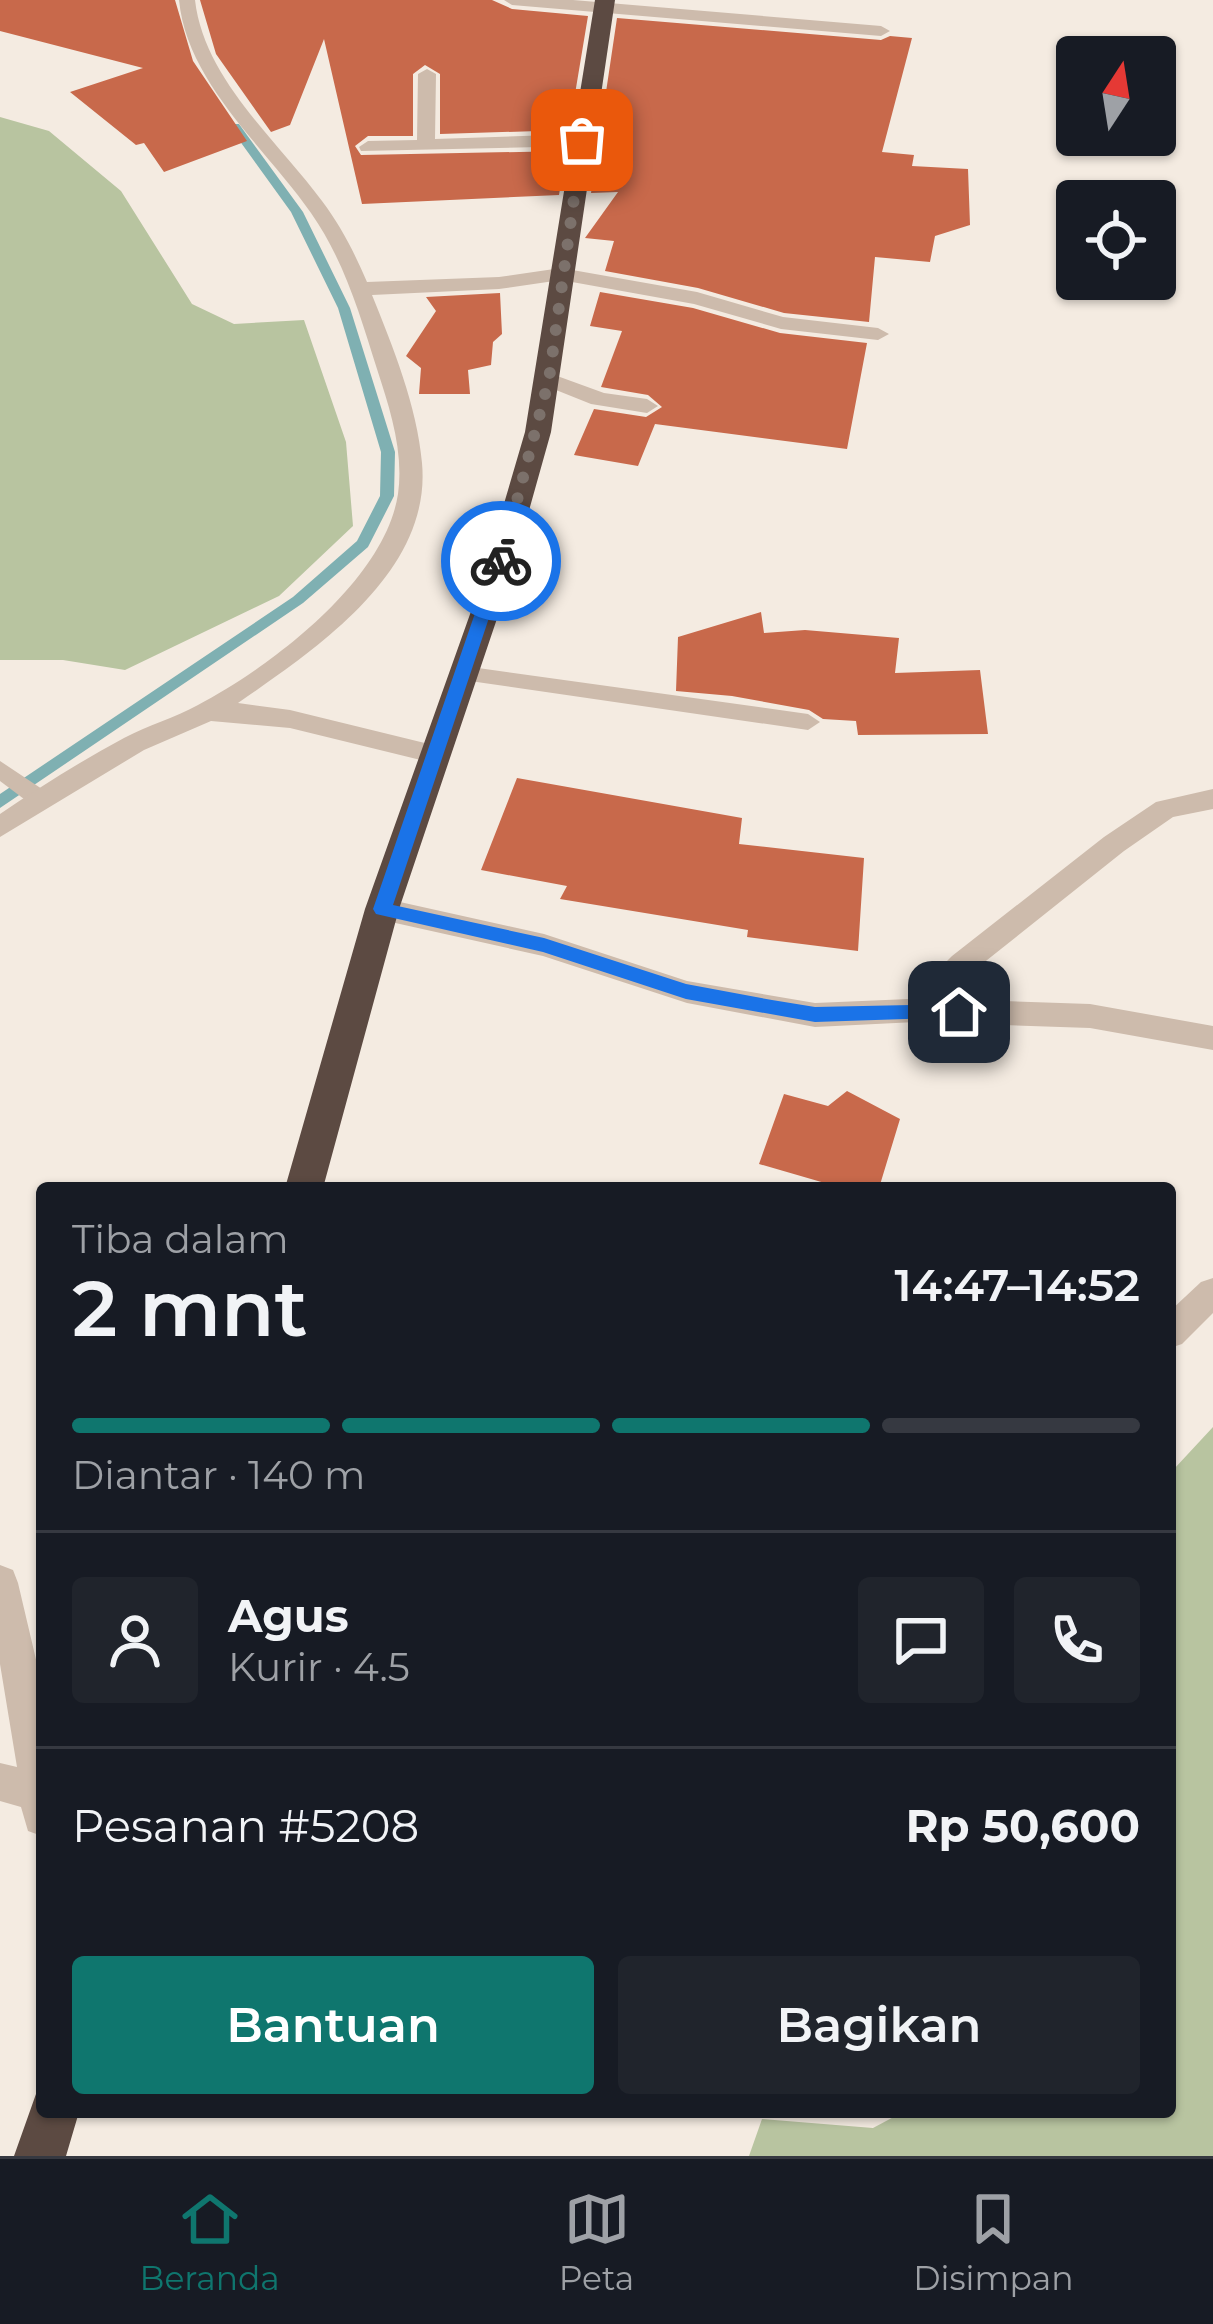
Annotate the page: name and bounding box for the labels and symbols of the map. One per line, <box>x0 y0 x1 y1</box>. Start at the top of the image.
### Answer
north arrow <box>1056 36 1176 156</box>
pin <box>531 89 633 191</box>
courier <box>441 501 561 621</box>
pin <box>908 961 1010 1063</box>

